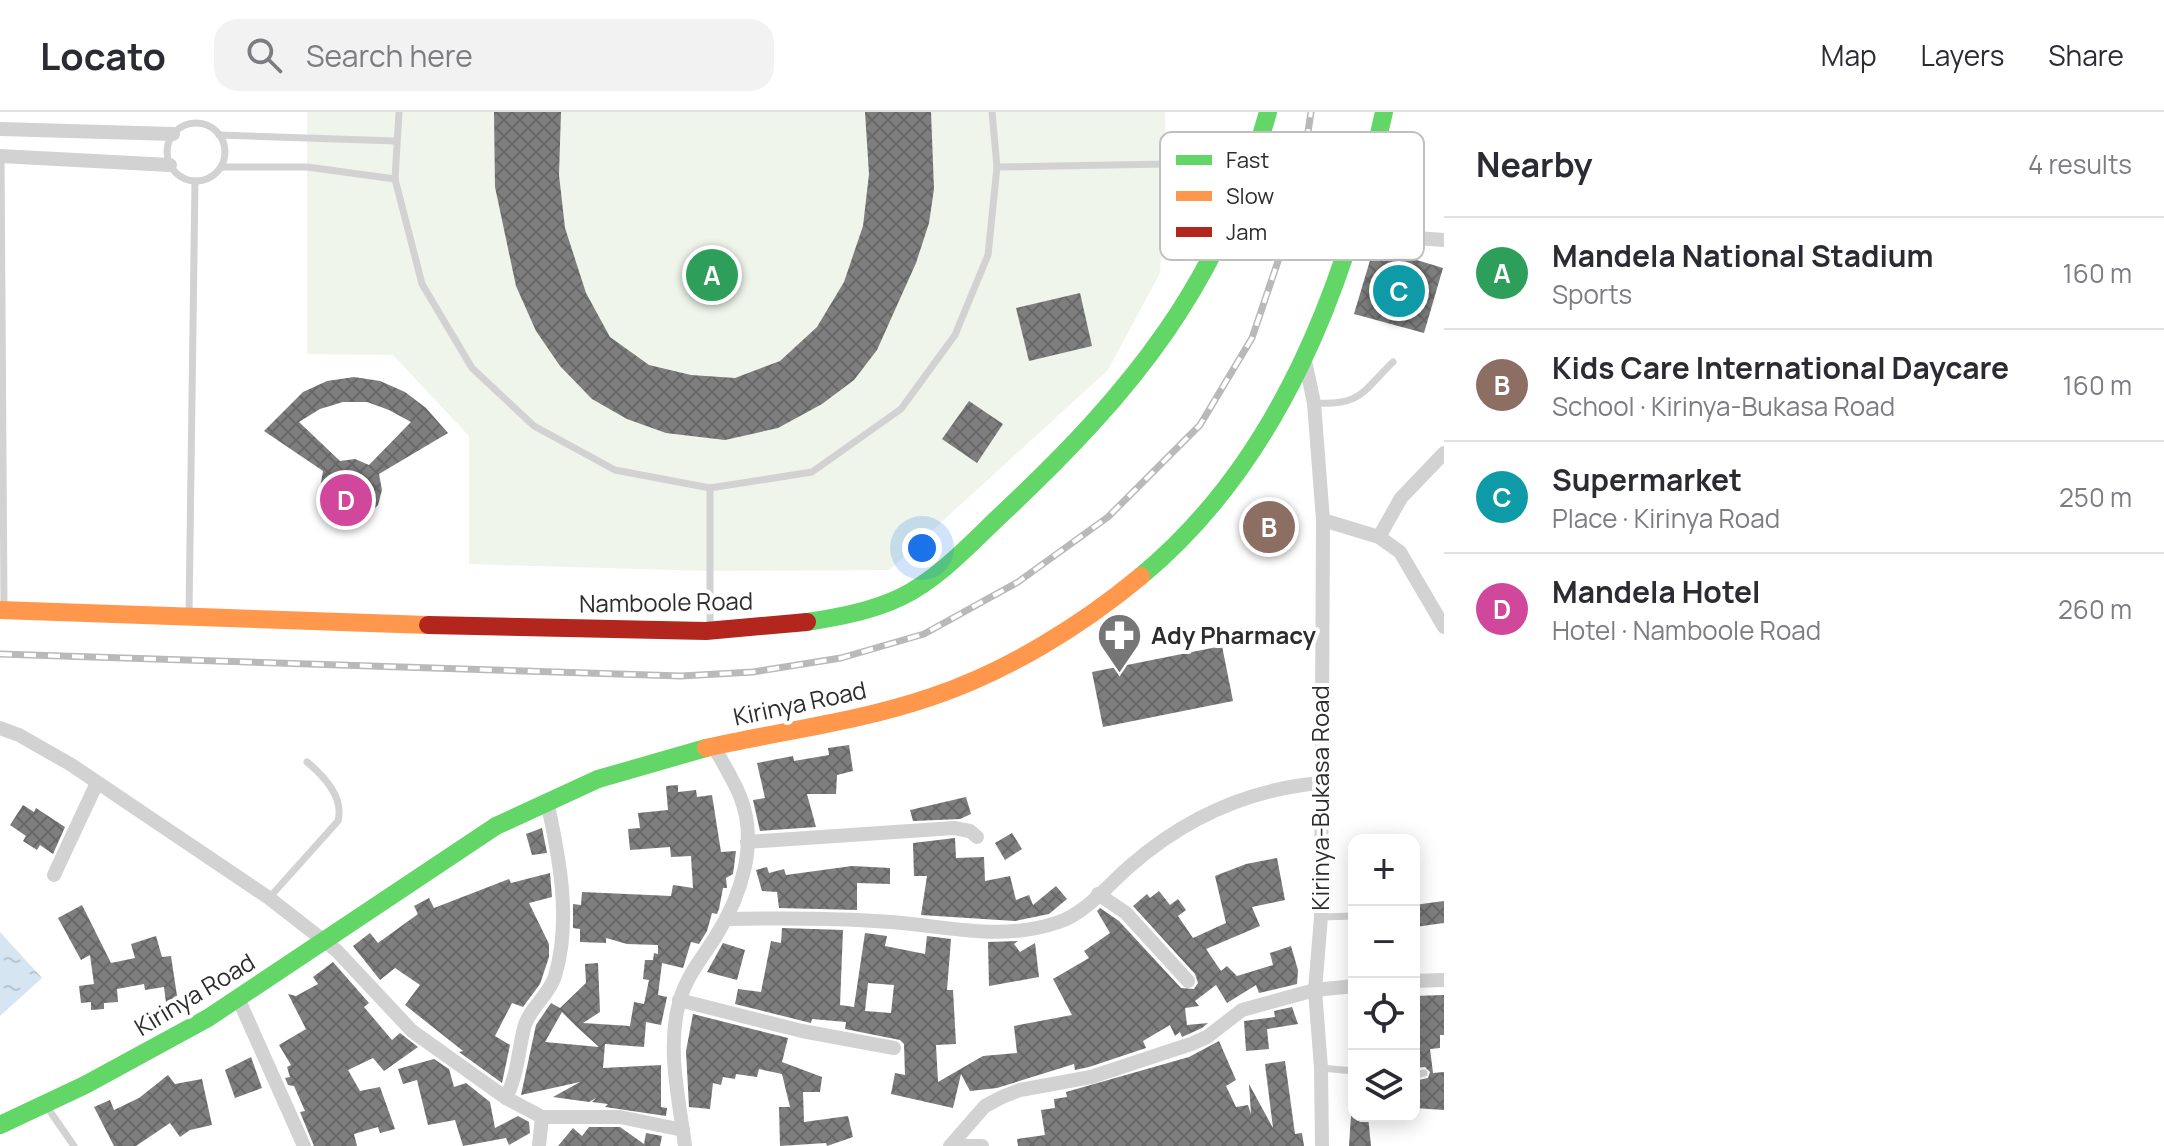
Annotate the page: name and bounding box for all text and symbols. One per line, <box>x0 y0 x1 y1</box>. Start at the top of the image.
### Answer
search box <box>214 19 774 91</box>
text: Locato <box>40 29 166 81</box>
icon: search <box>242 33 286 77</box>
text: Search here <box>306 35 473 76</box>
text: Map <box>1821 36 1877 74</box>
text: Layers <box>1921 36 2004 74</box>
text: Share <box>2048 36 2124 74</box>
legend <box>1160 132 1424 260</box>
text: Nearby <box>1476 141 1592 187</box>
text: Fast <box>1226 145 1269 175</box>
text: 4 results <box>2028 146 2132 182</box>
text: Slow <box>1226 181 1274 211</box>
text: Jam <box>1226 217 1267 247</box>
text: Mandela National Stadium <box>1552 235 1934 276</box>
pin: A <box>686 245 738 305</box>
text: A <box>1493 255 1511 291</box>
text: 160 m <box>2063 255 2132 291</box>
pin: C <box>1373 261 1425 321</box>
text: Sports <box>1552 276 1632 312</box>
text: Kids Care International Daycare <box>1552 347 2009 388</box>
text: B <box>1494 367 1510 403</box>
text: 160 m <box>2063 367 2132 403</box>
text: School · Kirinya-Bukasa Road <box>1552 388 1895 424</box>
text: Supermarket <box>1552 459 1742 500</box>
pin: D <box>320 470 372 530</box>
text: C <box>1492 479 1512 515</box>
text: 250 m <box>2059 479 2132 515</box>
pin: B <box>1243 497 1295 557</box>
text: Place · Kirinya Road <box>1552 500 1780 536</box>
your location <box>902 528 942 568</box>
text: Mandela Hotel <box>1552 571 1761 612</box>
street label: Namboole Road <box>579 583 753 620</box>
text: D <box>1493 591 1511 627</box>
text: 260 m <box>2058 591 2132 627</box>
pharmacy icon: Ady Pharmacy <box>1096 612 1144 675</box>
text: Hotel · Namboole Road <box>1552 612 1821 648</box>
place label: Ady Pharmacy <box>1151 618 1317 651</box>
street label: Kirinya Road <box>730 672 869 733</box>
street label: Kirinya-Bukasa Road <box>1303 685 1336 911</box>
map controls <box>1348 834 1420 1122</box>
button: + <box>1348 834 1420 906</box>
button: − <box>1348 906 1420 978</box>
street label: Kirinya Road <box>128 945 261 1043</box>
button: locate <box>1348 978 1420 1050</box>
button: layers <box>1348 1050 1420 1122</box>

